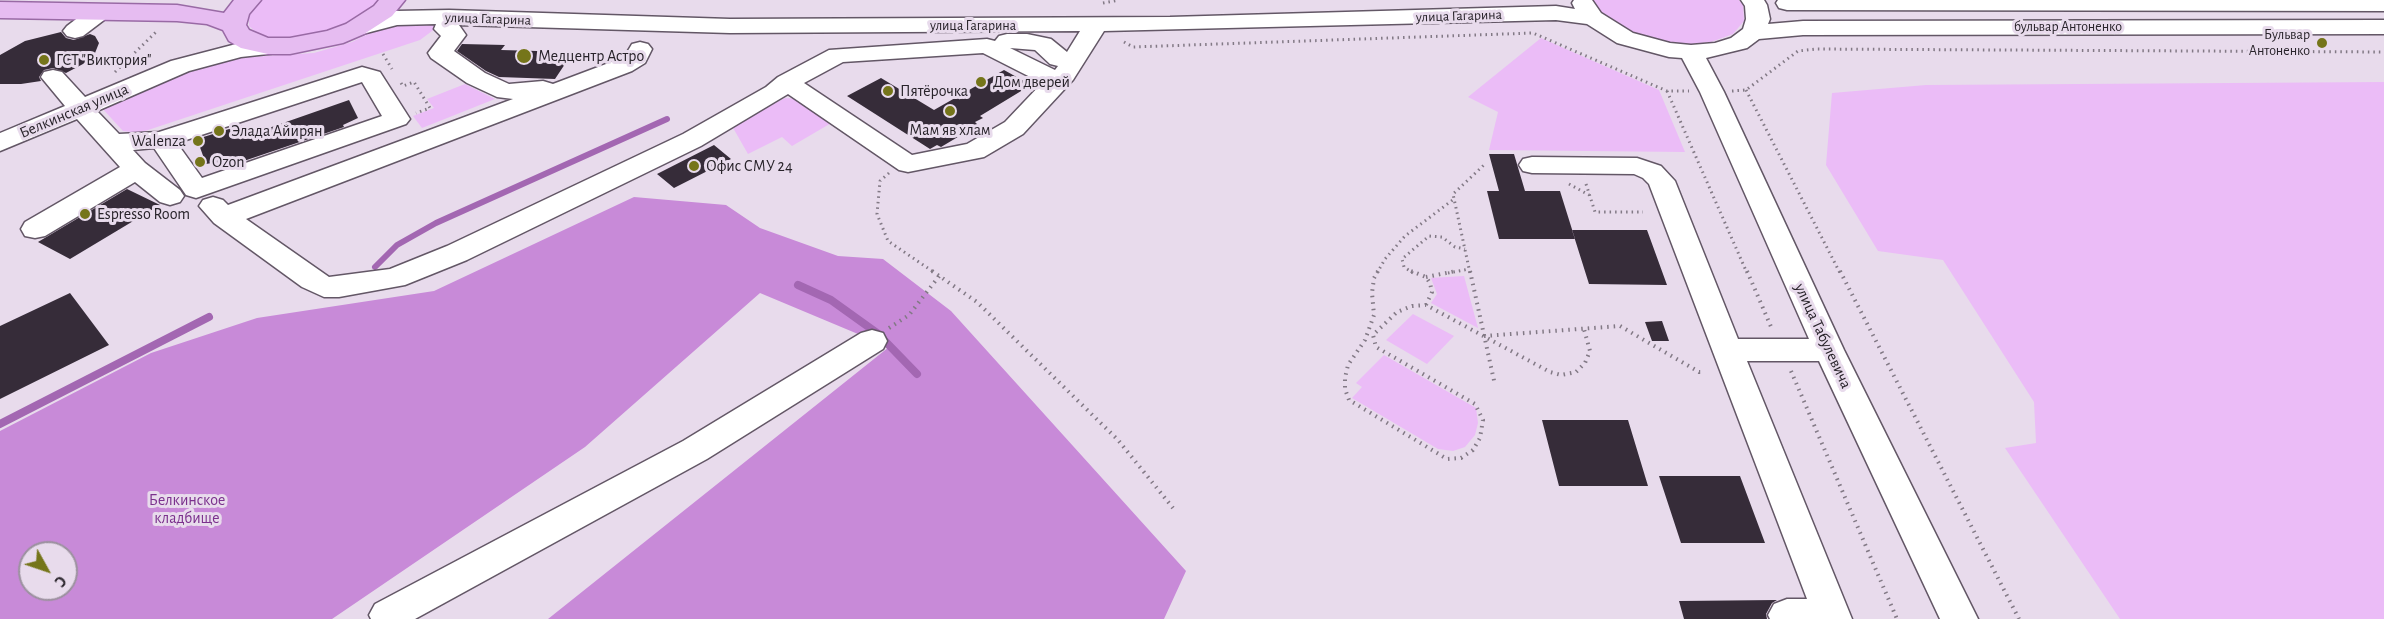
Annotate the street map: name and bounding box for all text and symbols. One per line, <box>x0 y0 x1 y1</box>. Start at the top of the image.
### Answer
street label: улица Гагарина <box>1416 6 1502 26</box>
street label: улица Гагарина <box>445 9 531 29</box>
street label: улица Гагарина <box>930 18 1016 34</box>
street label: бульвар Антоненко <box>2014 19 2122 35</box>
place label: Бульвар Антоненко <box>2249 27 2310 60</box>
marker: Бульвар Антоненко <box>2315 36 2329 50</box>
place label: Медцентр Астро <box>538 46 644 66</box>
marker: Медцентр Астро <box>515 47 533 65</box>
place label: ГСТ "Виктория" <box>56 50 152 70</box>
marker: ГСТ "Виктория" <box>37 53 51 67</box>
place label: Дом дверей <box>993 72 1070 92</box>
marker: Дом дверей <box>974 75 988 89</box>
street label: Белкинская улица <box>17 79 131 143</box>
place label: Пятёрочка <box>900 81 968 101</box>
marker: Пятёрочка <box>881 84 895 98</box>
marker: Мам яв хлам <box>943 104 957 118</box>
place label: Мам яв хлам <box>909 120 991 140</box>
place label: Элада Айирян <box>231 121 322 141</box>
marker: Элада Айирян <box>212 124 226 138</box>
place label: Walenza <box>132 131 186 151</box>
marker: Walenza <box>191 134 205 148</box>
place label: Ozon <box>212 152 244 172</box>
marker: Ozon <box>193 155 207 169</box>
place label: Офис СМУ 24 <box>706 156 793 176</box>
marker: Офис СМУ 24 <box>687 159 701 173</box>
place label: Espresso Room <box>97 204 190 224</box>
marker: Espresso Room <box>78 207 92 221</box>
street label: улица Табулевича <box>1790 280 1856 392</box>
park label: Белкинское кладбище <box>149 490 225 528</box>
north arrow <box>18 541 78 601</box>
text: С <box>51 573 69 590</box>

